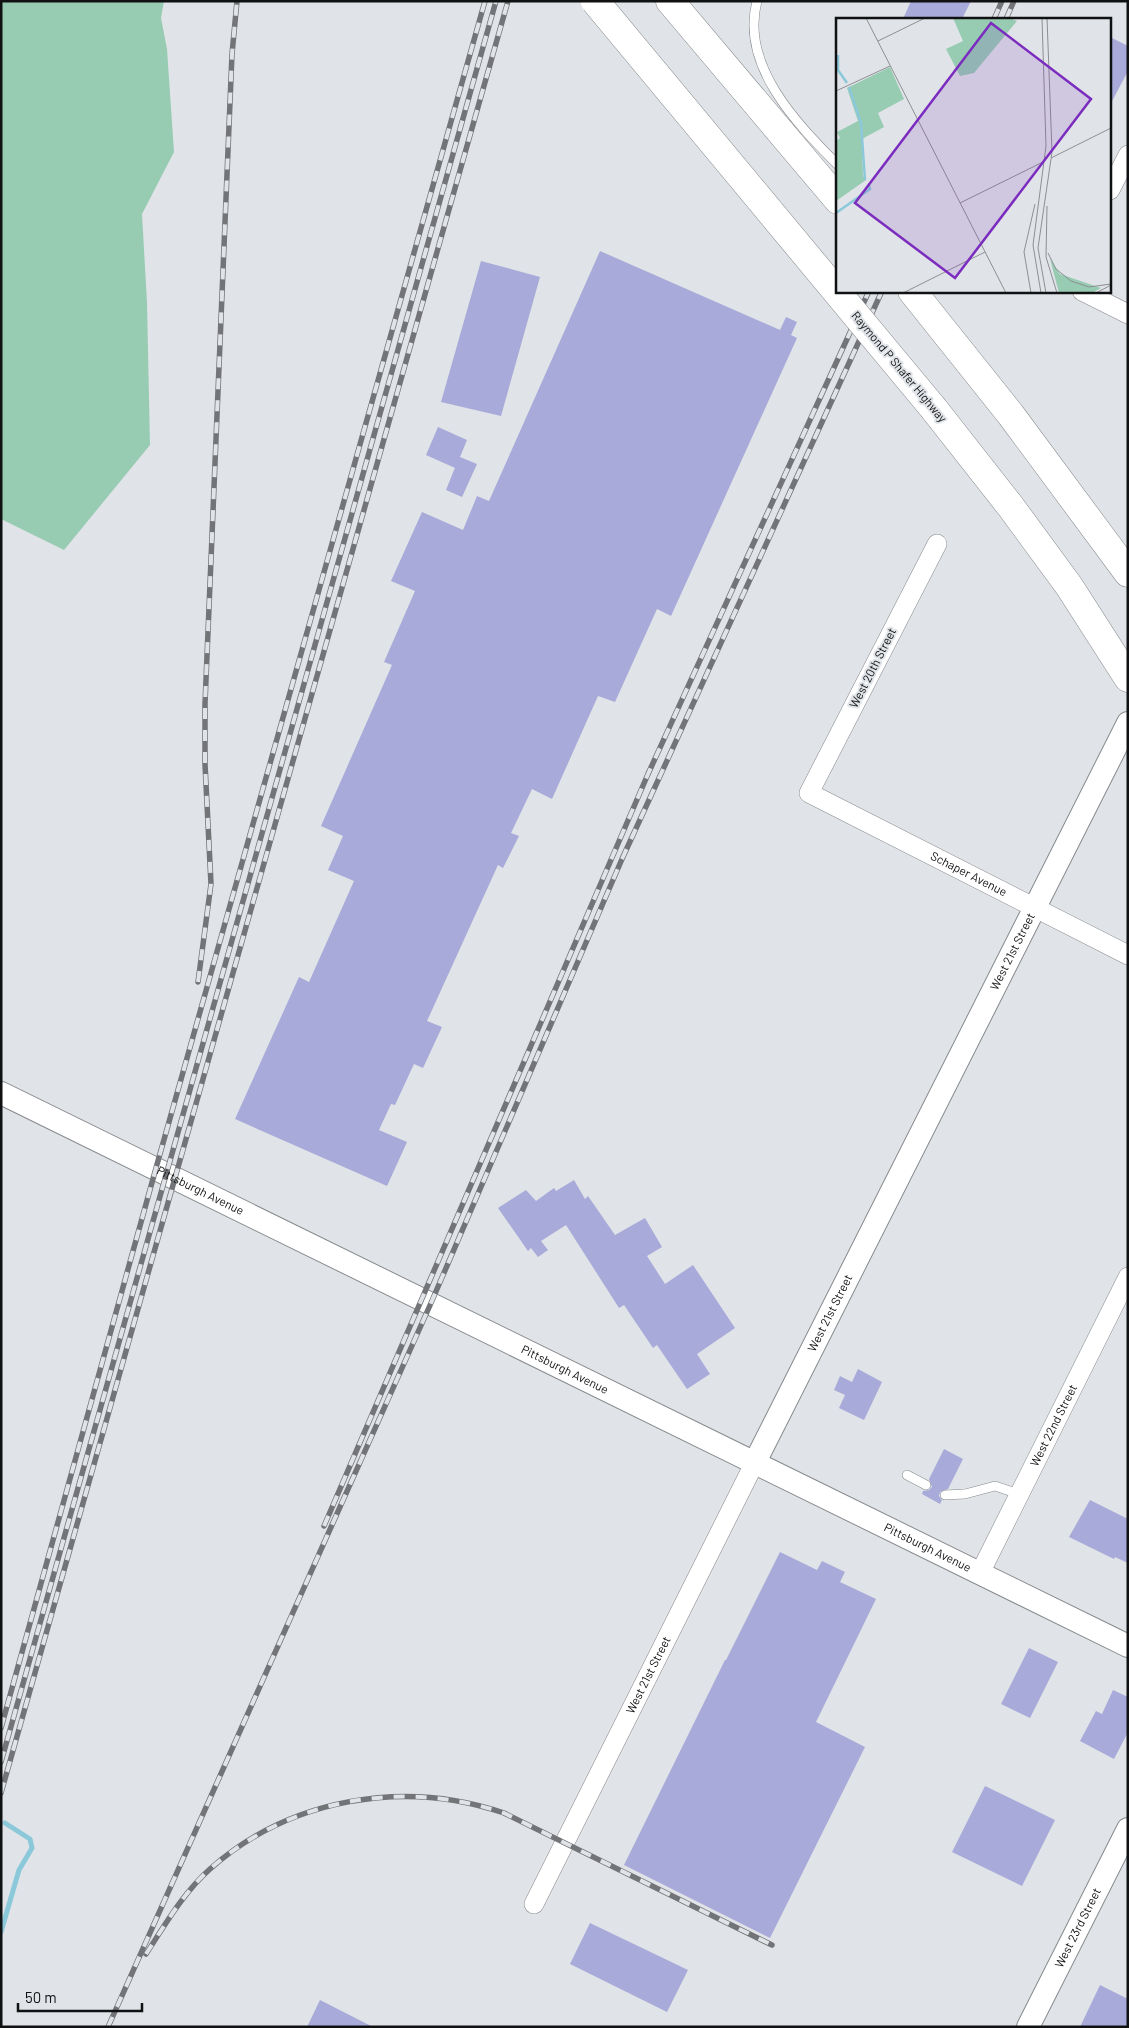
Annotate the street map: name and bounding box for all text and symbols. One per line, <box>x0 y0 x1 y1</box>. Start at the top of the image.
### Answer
inset map <box>836 18 1112 292</box>
street label: Raymond P Shafer Highway <box>849 308 951 425</box>
street label: West 20th Street <box>846 625 898 710</box>
street label: Schaper Avenue <box>929 848 1010 898</box>
street label: West 21st Street <box>986 910 1037 992</box>
street label: Pittsburgh Avenue <box>155 1163 247 1217</box>
street label: West 21st Street <box>804 1272 855 1354</box>
street label: Pittsburgh Avenue <box>519 1341 611 1396</box>
street label: West 22nd Street <box>1027 1382 1079 1468</box>
street label: Pittsburgh Avenue <box>882 1519 974 1574</box>
street label: West 21st Street <box>622 1634 673 1716</box>
street label: West 23rd Street <box>1051 1885 1103 1970</box>
scale bar <box>18 1980 141 2012</box>
text: 50 m <box>25 1988 57 2006</box>

